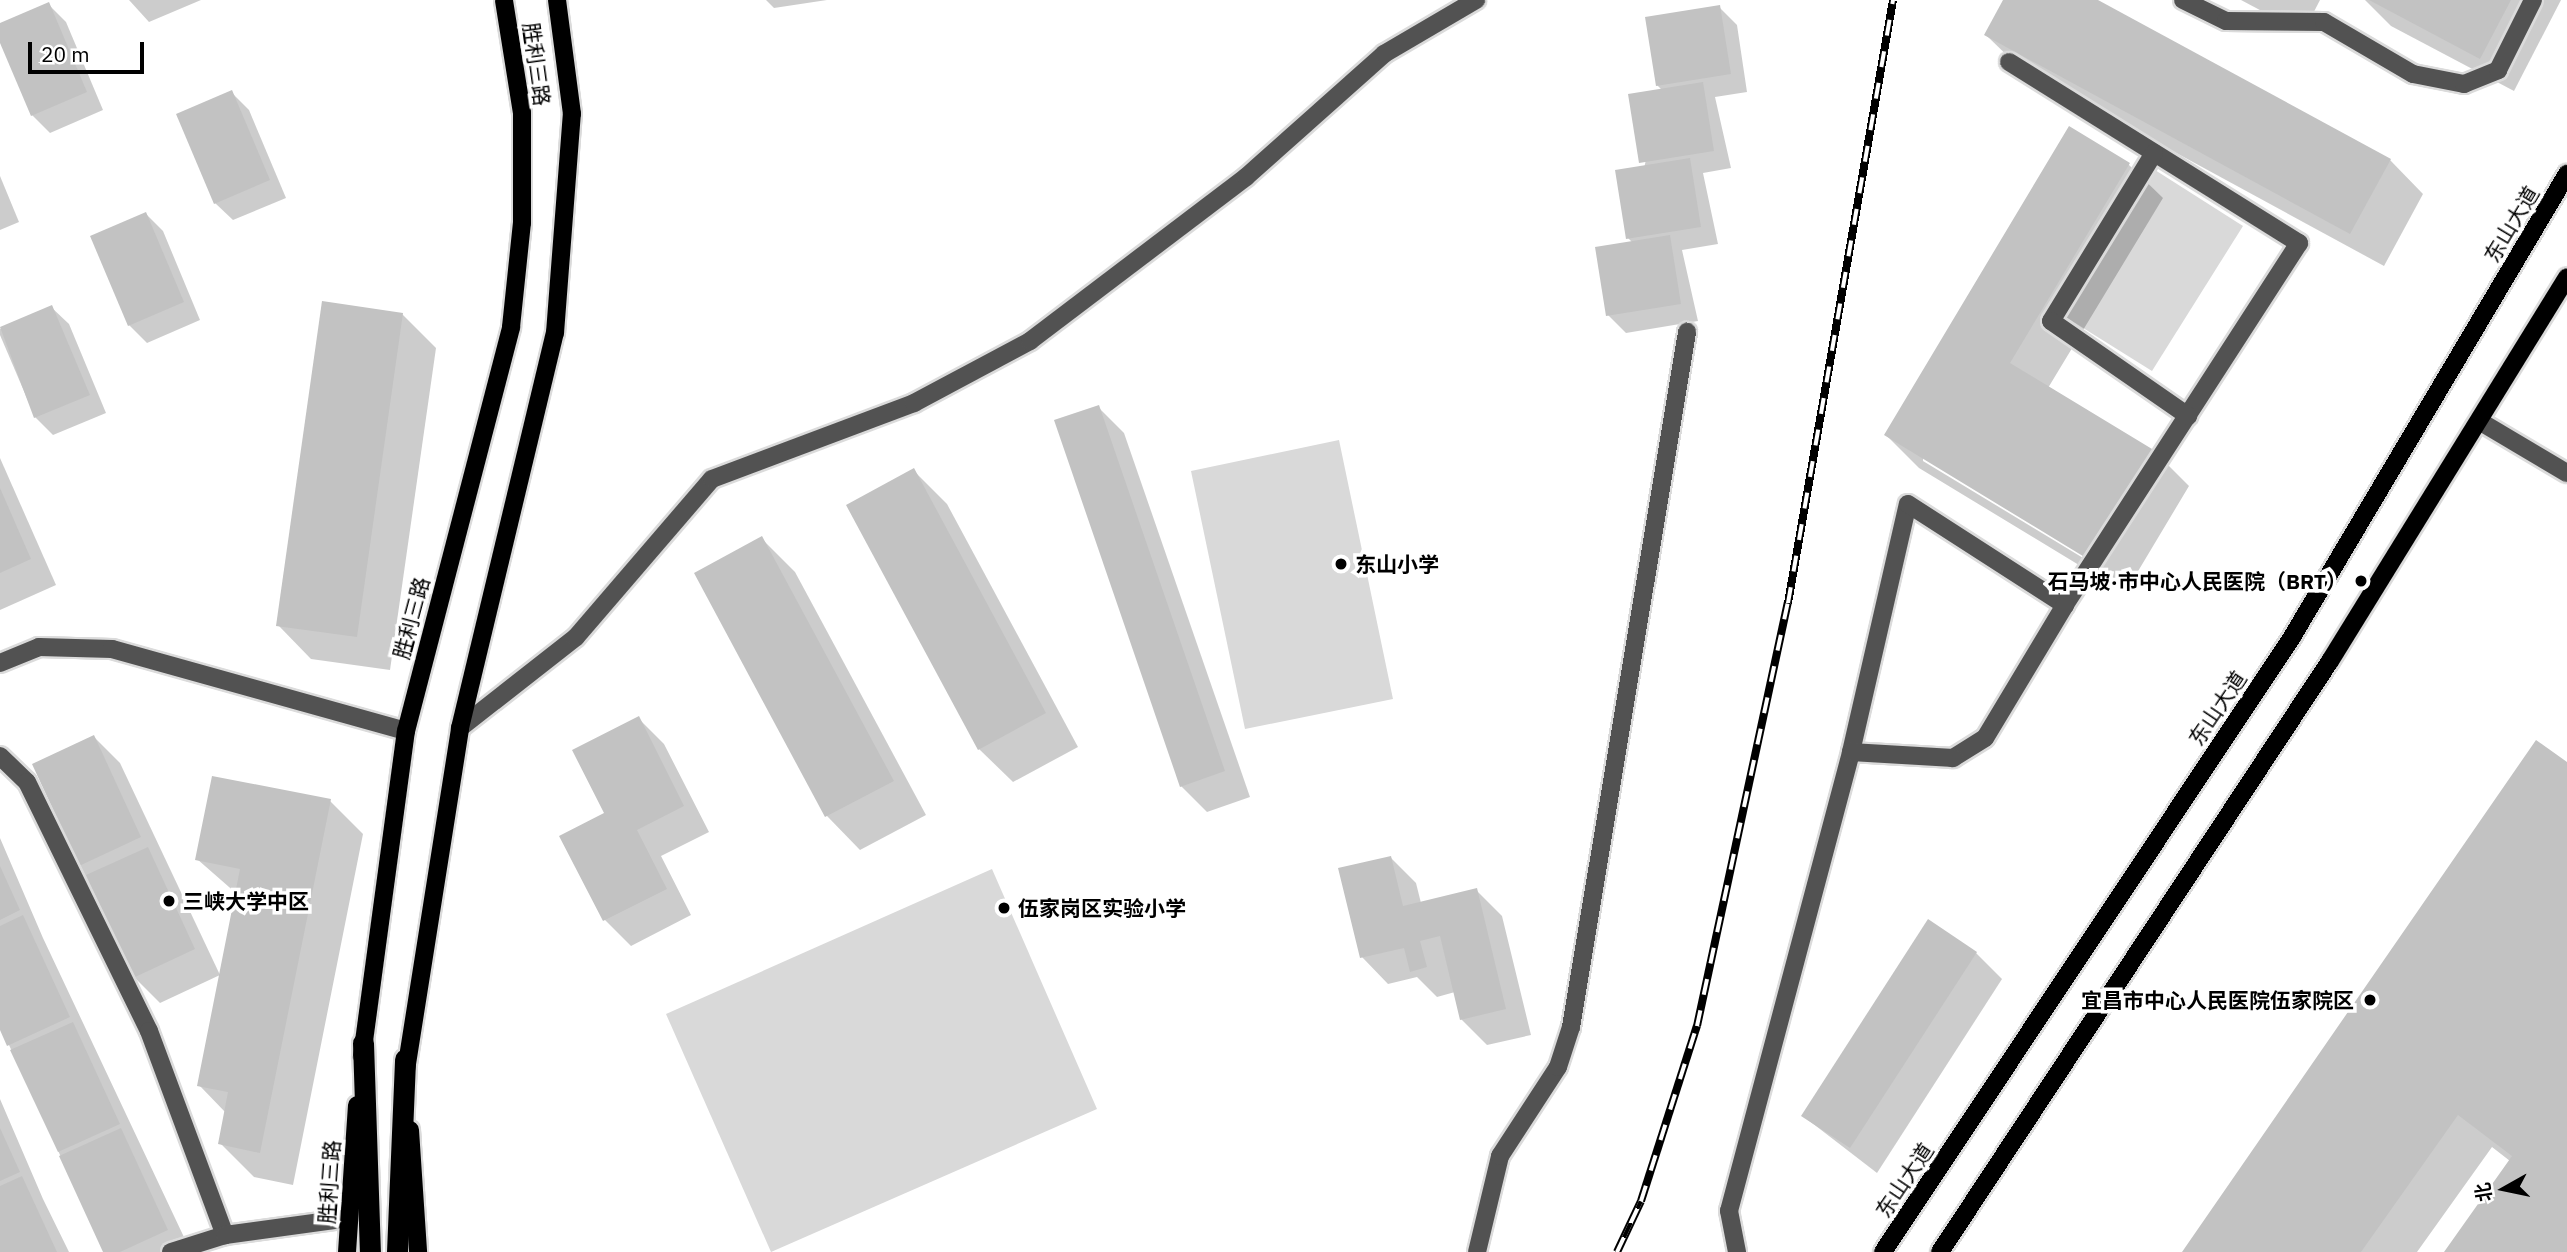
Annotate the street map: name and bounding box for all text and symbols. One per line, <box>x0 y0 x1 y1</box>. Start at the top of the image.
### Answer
street label: 胜利三路 <box>519 21 555 107</box>
scale bar <box>32 28 147 72</box>
text: 20 m <box>41 40 90 68</box>
street label: 东山大道 <box>2479 182 2543 266</box>
place label: 东山小学 <box>1355 551 1439 577</box>
marker: 东山小学 <box>1333 556 1349 572</box>
place label: 石马坡·市中心人民医院（BRT） <box>2048 568 2347 594</box>
marker: 石马坡·市中心人民医院（BRT） <box>2353 573 2369 589</box>
street label: 胜利三路 <box>388 574 434 662</box>
street label: 东山大道 <box>2183 666 2251 750</box>
place label: 三峡大学中区 <box>183 888 309 914</box>
marker: 三峡大学中区 <box>161 893 177 909</box>
place label: 伍家岗区实验小学 <box>1018 895 1186 921</box>
marker: 伍家岗区实验小学 <box>996 900 1012 916</box>
place label: 宜昌市中心人民医院伍家院区 <box>2081 987 2354 1013</box>
marker: 宜昌市中心人民医院伍家院区 <box>2360 990 2380 1010</box>
street label: 东山大道 <box>1870 1138 1938 1222</box>
street label: 胜利三路 <box>314 1139 344 1225</box>
north arrow <box>2469 1154 2539 1224</box>
text: 北 <box>2470 1181 2497 1204</box>

